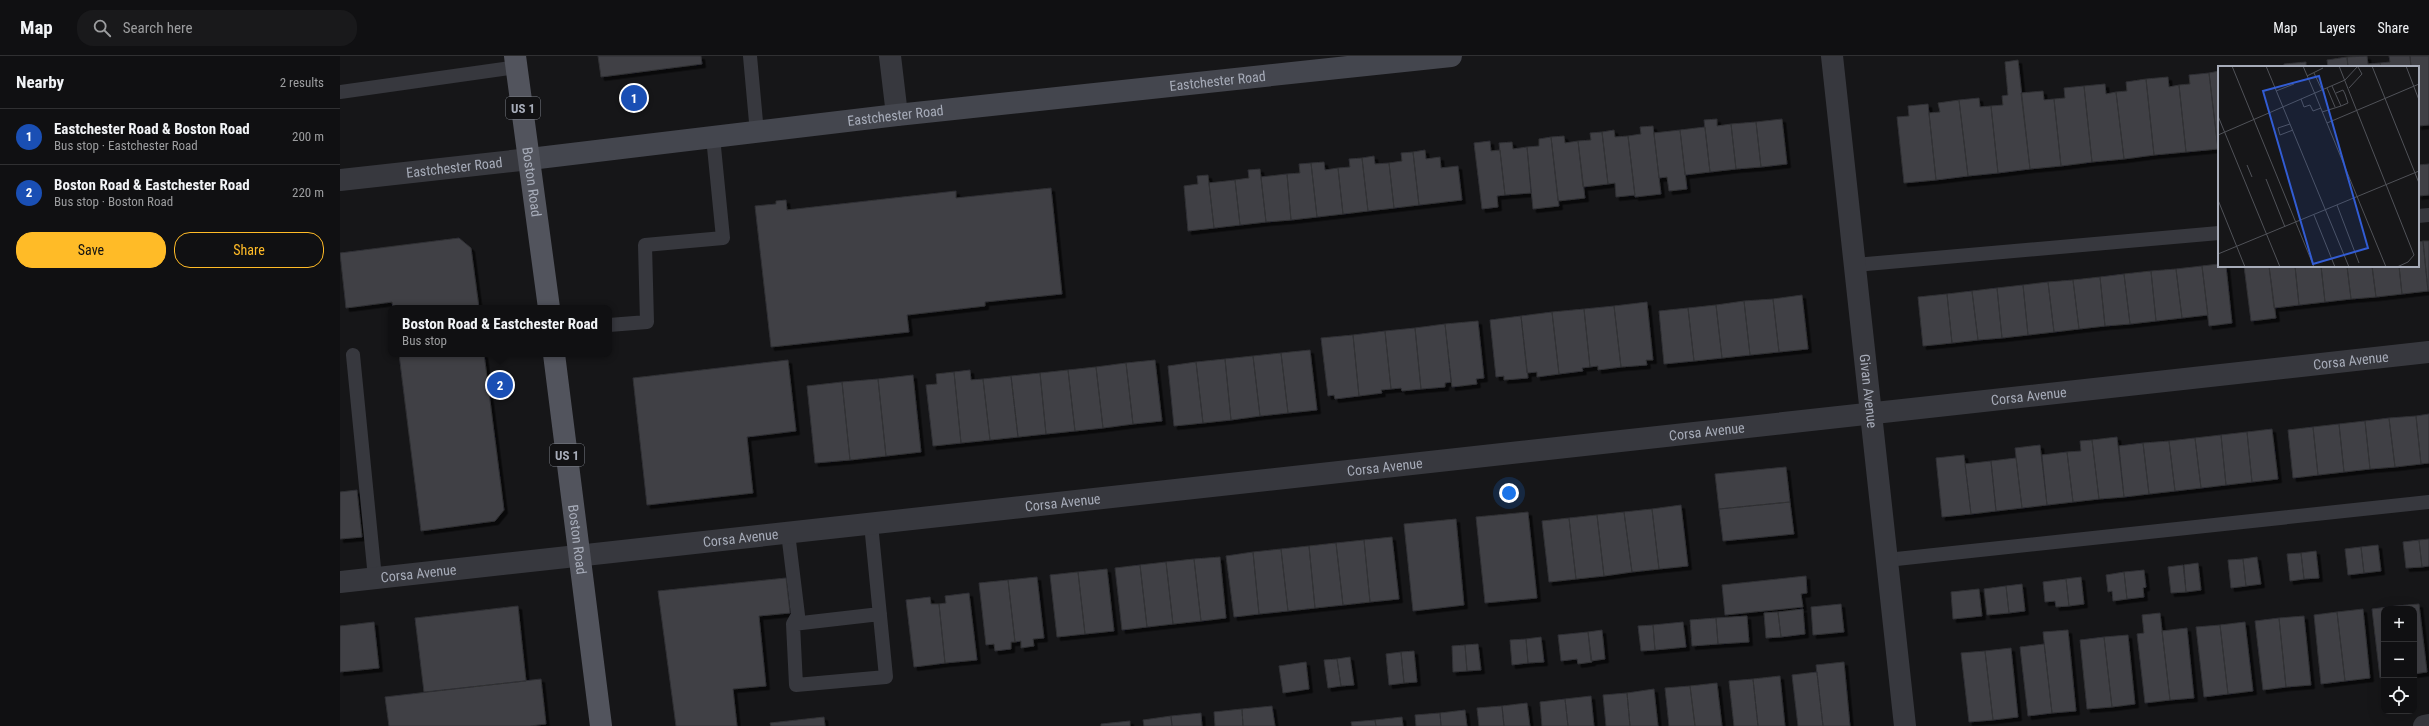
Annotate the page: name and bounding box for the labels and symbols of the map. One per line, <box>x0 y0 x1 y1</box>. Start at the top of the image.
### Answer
inset map <box>2218 66 2419 267</box>
street label: Eastchester Road <box>1169 68 1267 94</box>
pin: 1 <box>621 83 647 113</box>
road number: US 1 <box>506 97 540 119</box>
street label: Eastchester Road <box>846 102 944 129</box>
street label: Boston Road <box>519 146 545 218</box>
street label: Eastchester Road <box>405 154 503 181</box>
street label: Corsa Avenue <box>2312 348 2390 373</box>
street label: Givan Avenue <box>1857 353 1881 429</box>
pin: 2 <box>487 370 513 400</box>
street label: Corsa Avenue <box>1990 384 2068 408</box>
street label: Corsa Avenue <box>1668 419 1746 444</box>
road number: US 1 <box>550 444 584 466</box>
street label: Corsa Avenue <box>1346 455 1424 479</box>
your location <box>1499 483 1519 503</box>
street label: Corsa Avenue <box>1024 490 1102 515</box>
street label: Boston Road <box>565 504 590 575</box>
street label: Corsa Avenue <box>702 526 780 550</box>
street label: Corsa Avenue <box>380 561 458 585</box>

